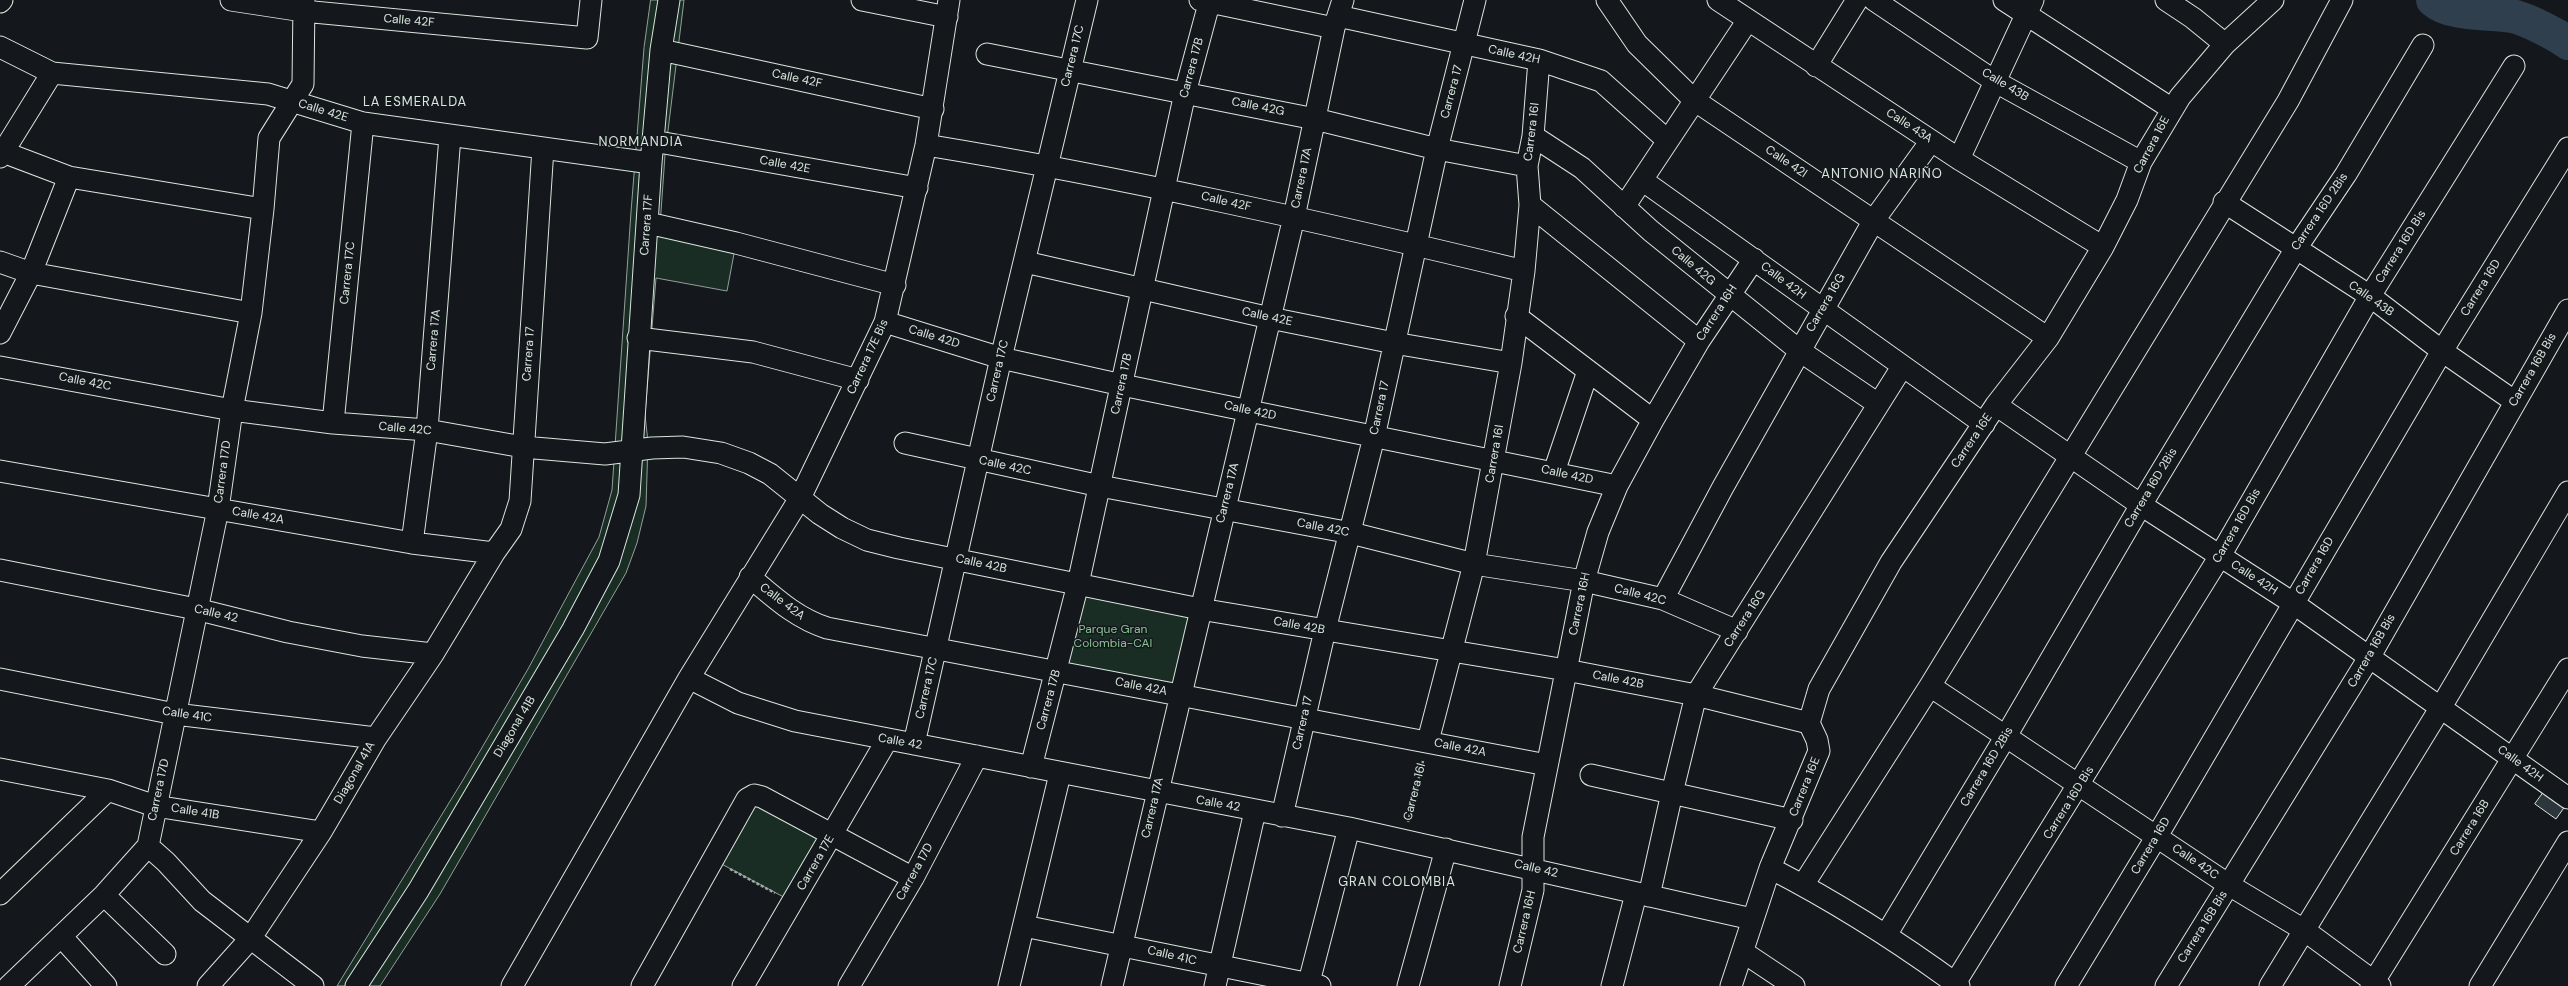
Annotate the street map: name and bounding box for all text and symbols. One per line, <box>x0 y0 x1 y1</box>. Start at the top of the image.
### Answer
street label: Calle 42F <box>383 12 435 30</box>
street label: Carrera 17C <box>1058 24 1088 88</box>
street label: Carrera 17B <box>1177 36 1207 100</box>
street label: Calle 42H <box>1487 42 1541 68</box>
street label: Carrera 17 <box>1438 64 1466 120</box>
street label: Calle 43B <box>1979 65 2031 105</box>
street label: Calle 42F <box>771 67 823 91</box>
district label: LA ESMERALDA <box>363 95 467 111</box>
street label: Calle 42G <box>1230 95 1286 119</box>
street label: Calle 42E <box>296 97 350 125</box>
street label: Carrera 16I <box>1521 102 1543 162</box>
street label: Calle 43A <box>1883 106 1935 146</box>
street label: Carrera 16E <box>2131 114 2173 176</box>
district label: NORMANDIA <box>599 135 683 151</box>
street label: Calle 42I <box>1762 143 1810 181</box>
street label: Carrera 17A <box>1289 146 1315 210</box>
street label: Calle 42E <box>758 153 812 177</box>
district label: ANTONIO NARIÑO <box>1821 167 1943 183</box>
street label: Carrera 16D 2Bis <box>2289 170 2351 254</box>
street label: Calle 42F <box>1199 189 1253 215</box>
street label: Carrera 17F <box>638 194 656 256</box>
street label: Carrera 16D Bis <box>2373 208 2429 286</box>
street label: Carrera 17C <box>338 241 358 305</box>
street label: Calle 42G <box>1668 243 1718 289</box>
street label: Carrera 16D <box>2458 257 2504 319</box>
street label: Calle 42H <box>1758 259 1808 303</box>
street label: Carrera 16G <box>1803 271 1849 335</box>
street label: Calle 43B <box>2346 278 2396 320</box>
street label: Carrera 16H <box>1693 282 1741 344</box>
street label: Calle 42E <box>1240 305 1294 329</box>
street label: Carrera 17A <box>424 309 444 371</box>
street label: Carrera 17E Bis <box>844 317 892 397</box>
street label: Calle 42D <box>907 322 961 352</box>
street label: Carrera 17 <box>520 326 538 382</box>
street label: Carrera 16B Bis <box>2506 331 2560 409</box>
street label: Carrera 17C <box>984 339 1012 403</box>
street label: Carrera 17B <box>1108 352 1136 416</box>
street label: Calle 42C <box>58 370 112 394</box>
street label: Carrera 17 <box>1367 380 1393 436</box>
street label: Calle 42D <box>1223 398 1277 424</box>
street label: Carrera 16E <box>1948 411 1996 471</box>
street label: Calle 42C <box>378 420 432 438</box>
street label: Carrera 16I <box>1483 424 1507 484</box>
street label: Carrera 17D <box>211 440 235 504</box>
street label: Carrera 16D 2Bis <box>2122 445 2180 531</box>
street label: Calle 42C <box>977 453 1033 479</box>
street label: Carrera 17A <box>1214 461 1242 525</box>
street label: Calle 42D <box>1540 462 1594 488</box>
street label: Carrera 16D Bis <box>2210 486 2264 566</box>
street label: Calle 42A <box>231 504 285 528</box>
street label: Calle 42C <box>1296 516 1350 540</box>
street label: Carrera 16D <box>2293 535 2337 597</box>
street label: Calle 42B <box>954 552 1008 576</box>
street label: Calle 42H <box>2228 558 2280 598</box>
street label: Carrera 16H <box>1566 571 1594 637</box>
street label: Calle 42A <box>757 580 807 624</box>
street label: Calle 42C <box>1612 582 1668 608</box>
street label: Carrera 16G <box>1721 588 1769 650</box>
street label: Calle 42 <box>193 602 239 626</box>
street label: Carrera 16B Bis <box>2345 612 2399 690</box>
street label: Calle 42B <box>1272 614 1326 638</box>
park label: Parque Gran Colombia-CAI <box>1074 623 1152 651</box>
street label: Carrera 17C <box>913 656 941 720</box>
street label: Carrera 17B <box>1034 668 1064 732</box>
street label: Calle 42B <box>1591 668 1645 692</box>
street label: Calle 42A <box>1114 675 1168 699</box>
street label: Diagonal 41B <box>491 694 539 760</box>
street label: Carrera 17 <box>1290 695 1316 751</box>
street label: Calle 41C <box>161 704 213 726</box>
street label: Carrera 16D 2Bis <box>1958 724 2016 810</box>
street label: Calle 42 <box>877 731 923 753</box>
street label: Calle 42A <box>1433 736 1487 760</box>
street label: Diagonal 41A <box>331 739 379 807</box>
street label: Calle 42H <box>2494 743 2546 785</box>
street label: Carrera 16E <box>1787 755 1823 819</box>
street label: Carrera 17D <box>145 758 173 822</box>
street label: Carrera 16I <box>1401 762 1429 822</box>
street label: Carrera 16D Bis <box>2041 764 2097 842</box>
street label: Carrera 17A <box>1139 776 1167 840</box>
street label: Calle 42 <box>1195 793 1241 815</box>
street label: Carrera 16B <box>2447 797 2493 859</box>
street label: Calle 41B <box>170 801 220 823</box>
street label: Carrera 16D <box>2128 815 2174 877</box>
street label: Carrera 17E <box>794 833 838 893</box>
street label: Carrera 17D <box>893 841 937 903</box>
street label: Calle 42C <box>2169 841 2221 883</box>
street label: Calle 42 <box>1513 857 1559 881</box>
district label: GRAN COLOMBIA <box>1338 875 1456 891</box>
street label: Carrera 16B Bis <box>2175 888 2231 966</box>
street label: Carrera 16H <box>1511 889 1539 955</box>
street label: Calle 41C <box>1146 943 1198 969</box>

